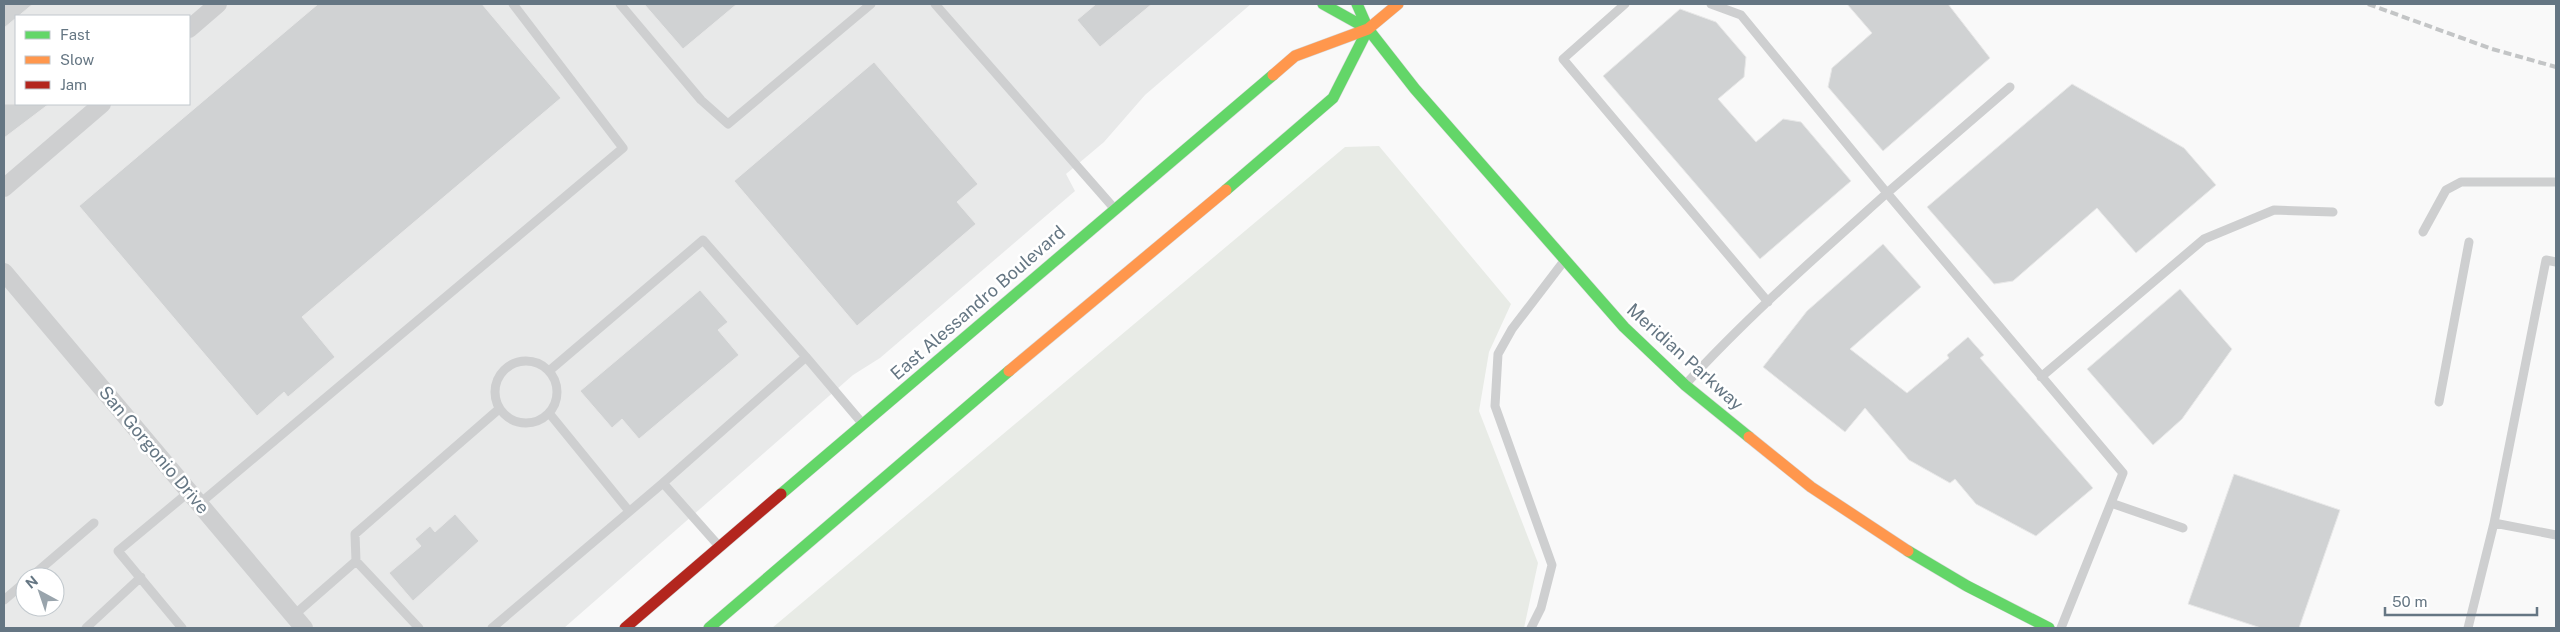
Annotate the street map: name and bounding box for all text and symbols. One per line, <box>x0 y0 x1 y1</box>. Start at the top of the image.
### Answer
legend <box>15 15 190 105</box>
text: Fast <box>60 26 90 43</box>
text: Slow <box>60 51 95 68</box>
text: Jam <box>60 76 87 93</box>
street label: East Alessandro Boulevard <box>886 221 1069 384</box>
street label: Meridian Parkway <box>1623 299 1748 415</box>
street label: San Gorgonio Drive <box>95 382 214 518</box>
north arrow <box>15 567 65 617</box>
text: N <box>22 572 41 592</box>
scale bar <box>2385 584 2538 616</box>
text: 50 m <box>2392 593 2427 610</box>

